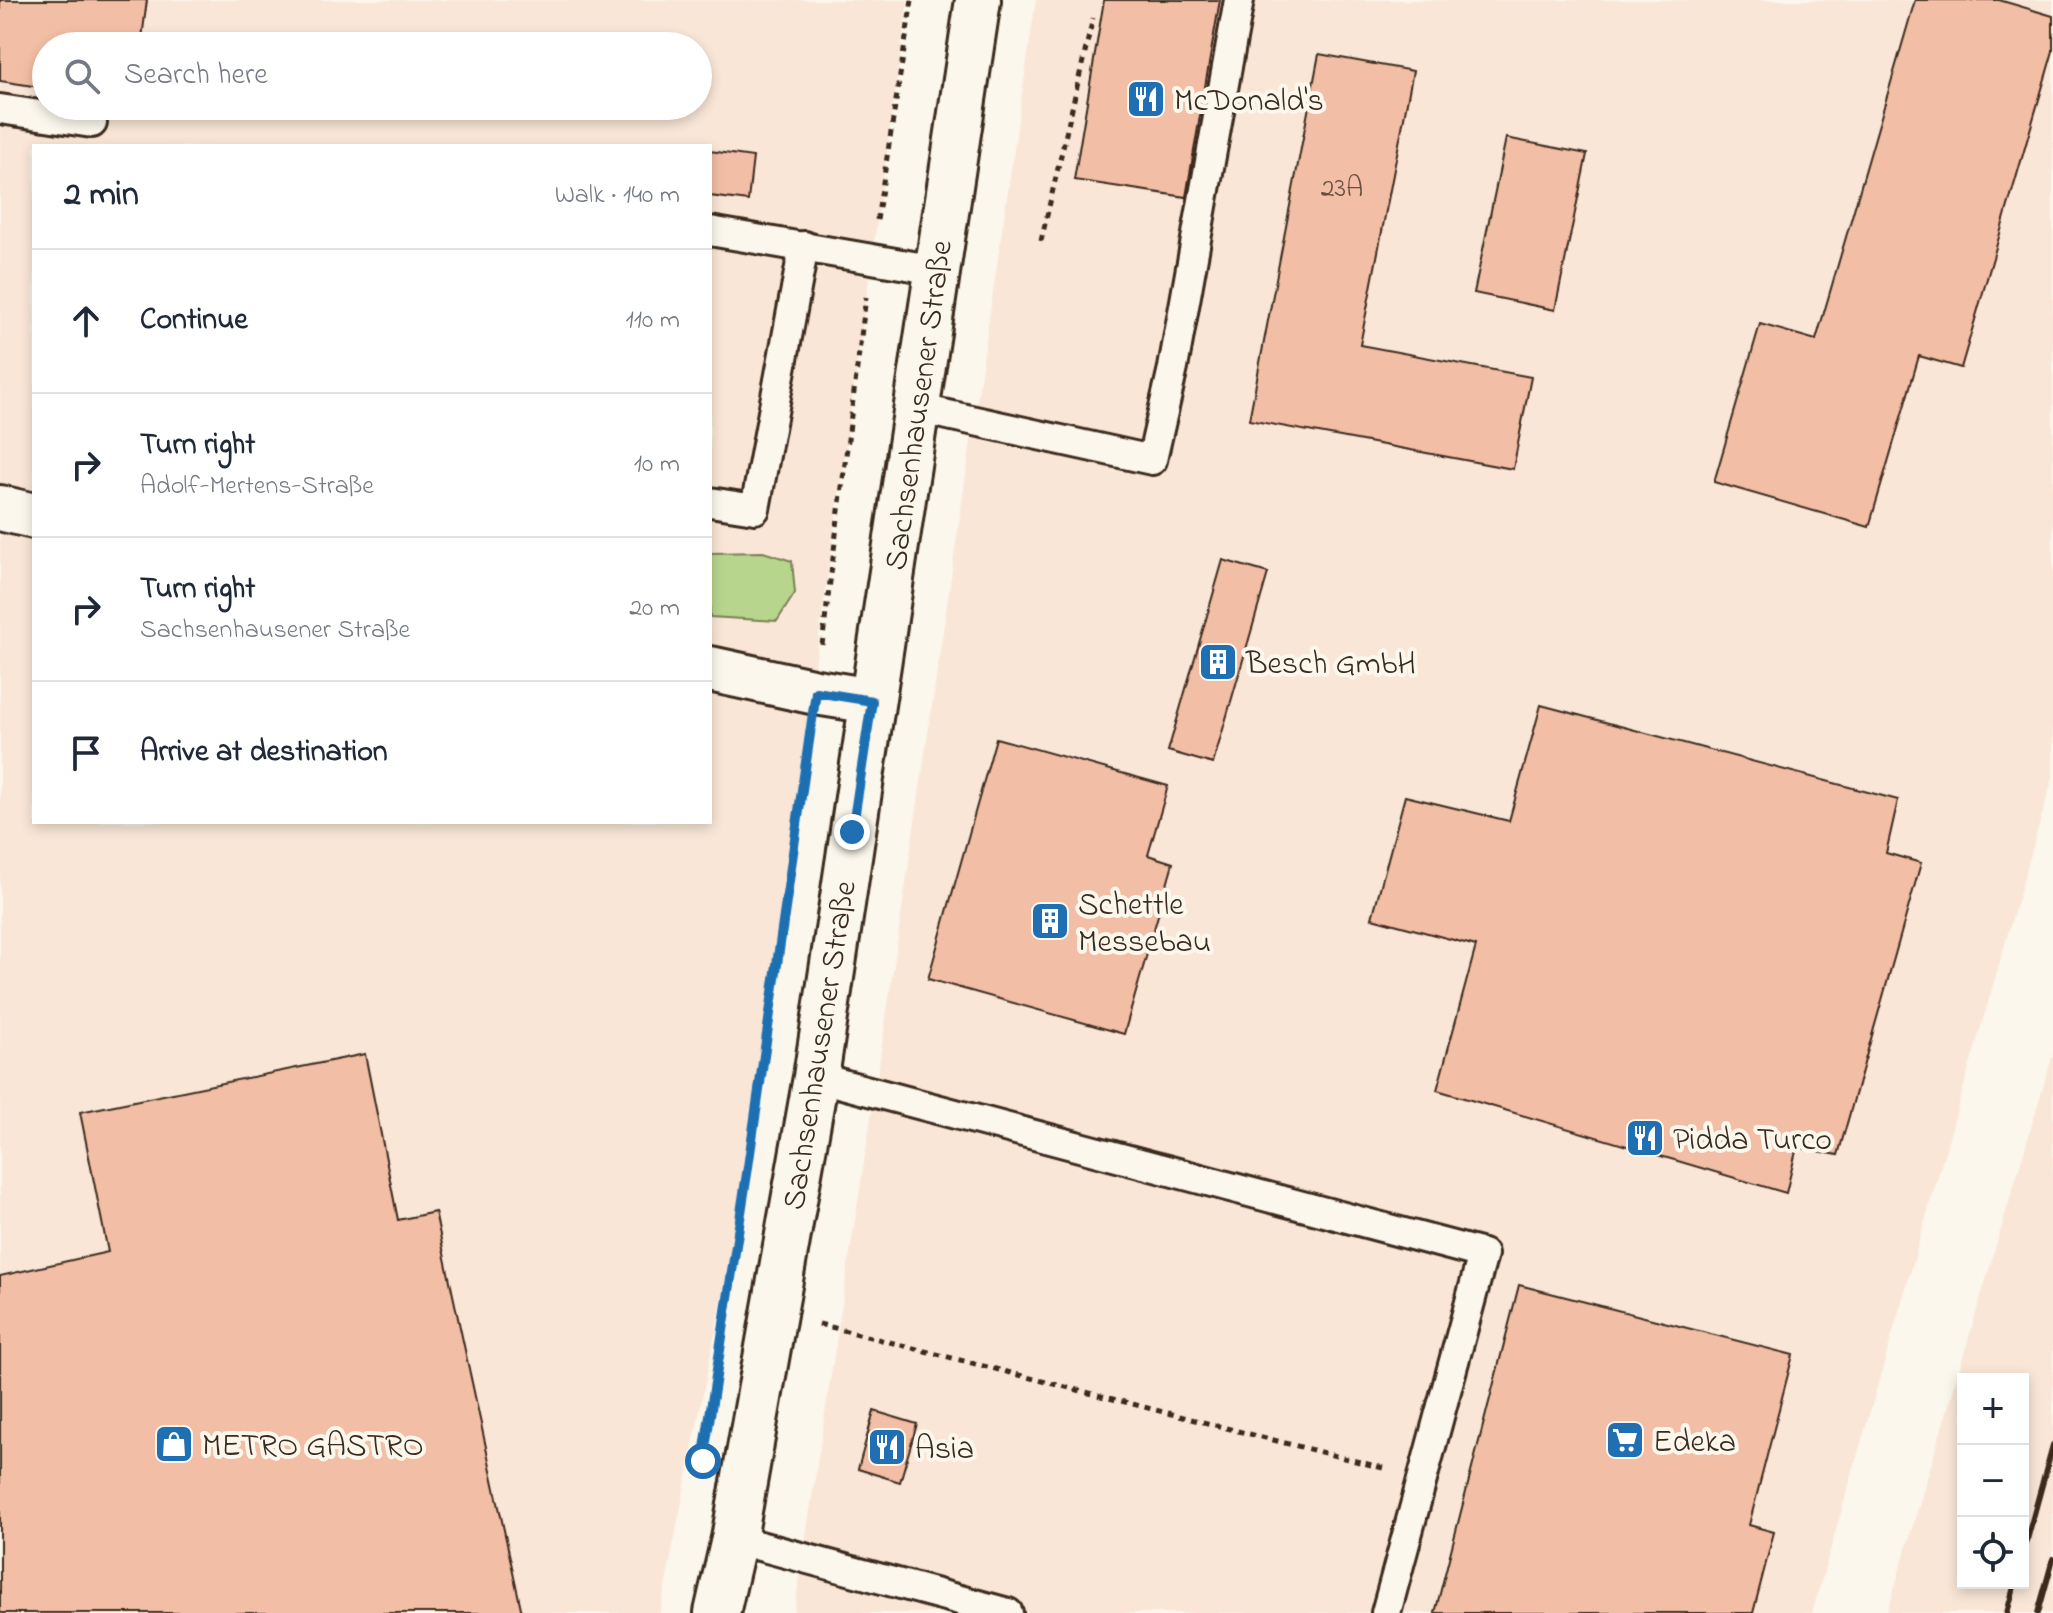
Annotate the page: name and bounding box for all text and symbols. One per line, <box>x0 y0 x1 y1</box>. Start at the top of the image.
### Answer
search box <box>32 32 712 120</box>
icon: search <box>60 54 104 98</box>
text: Search here <box>124 54 268 98</box>
restaurant icon: McDonald's <box>1125 78 1167 120</box>
place label: McDonald's <box>1174 79 1324 126</box>
house number: 23A <box>1321 169 1363 210</box>
text: 2 min <box>64 171 139 221</box>
text: Walk · 140 m <box>555 177 680 215</box>
street label: Sachsenhausener Straße <box>874 237 967 573</box>
icon: ahead <box>64 299 108 343</box>
text: Continue <box>140 299 248 343</box>
text: 110 m <box>626 302 680 340</box>
text: Turn right <box>140 424 255 468</box>
icon: right <box>64 443 108 487</box>
text: 10 m <box>634 446 680 484</box>
text: Adolf-Mertens-Straße <box>140 468 374 506</box>
text: Turn right <box>140 568 255 612</box>
icon: right <box>64 587 108 631</box>
text: 20 m <box>629 590 680 628</box>
text: Sachsenhausener Straße <box>140 612 410 650</box>
building icon: Besch GmbH <box>1197 641 1239 683</box>
place label: Besch GmbH <box>1245 642 1416 689</box>
icon: arrive <box>64 731 108 775</box>
text: Arrive at destination <box>140 731 388 775</box>
route end <box>834 814 870 850</box>
street label: Sachsenhausener Straße <box>772 877 871 1213</box>
place label: Schettle Messebau <box>1078 883 1211 967</box>
building icon: Schettle Messebau <box>1029 900 1071 942</box>
restaurant icon: Pidda Turco <box>1624 1117 1666 1159</box>
place label: Pidda Turco <box>1673 1118 1832 1165</box>
map controls <box>1957 1373 2029 1589</box>
button: + <box>1957 1373 2029 1445</box>
supermarket icon: Edeka <box>1604 1419 1646 1461</box>
place label: Edeka <box>1653 1420 1736 1467</box>
shop icon: METRO GASTRO <box>153 1423 195 1465</box>
place label: METRO GASTRO <box>202 1424 424 1471</box>
restaurant icon: Asia <box>866 1426 908 1468</box>
place label: Asia <box>915 1427 974 1474</box>
route start <box>685 1443 721 1479</box>
button: − <box>1957 1445 2029 1517</box>
button: locate <box>1957 1517 2029 1589</box>

